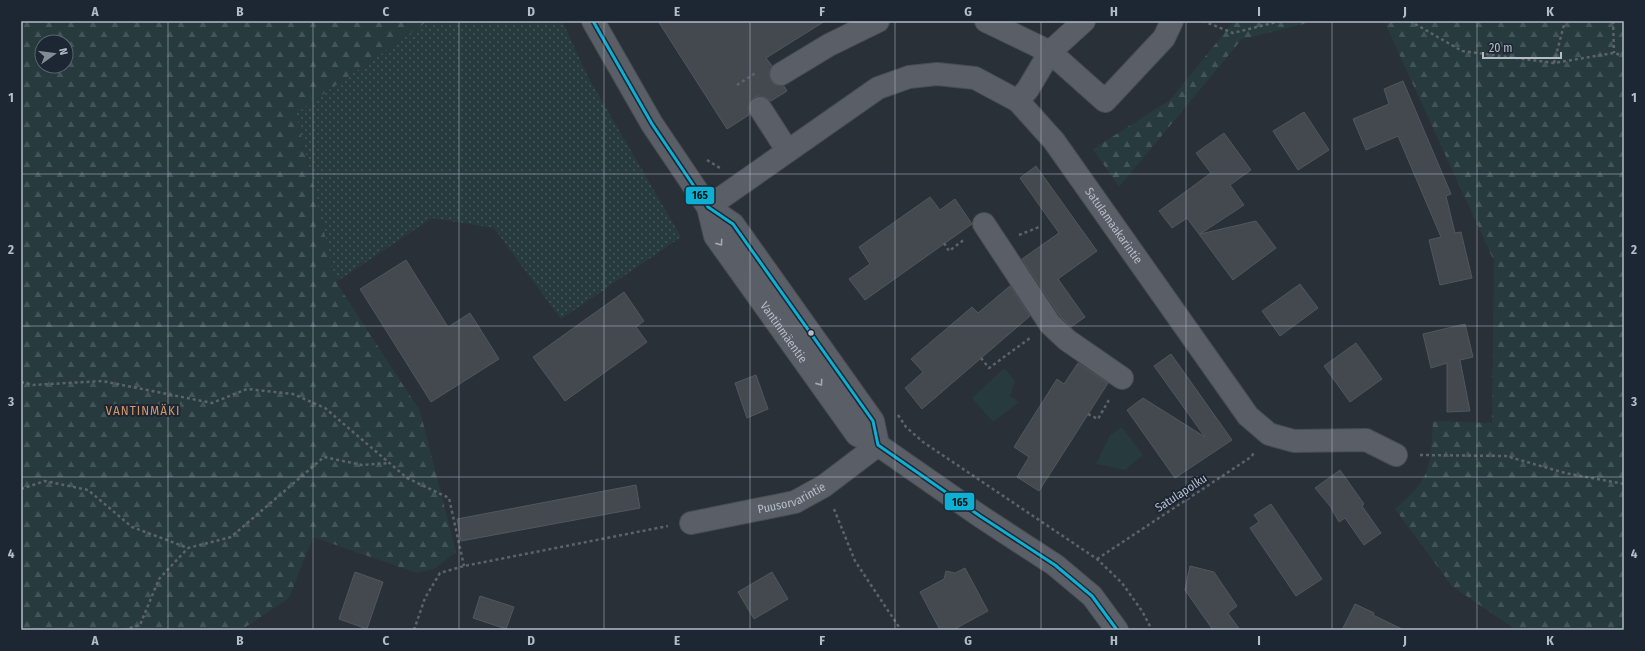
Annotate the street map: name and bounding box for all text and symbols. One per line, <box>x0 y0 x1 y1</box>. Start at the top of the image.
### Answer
text: A <box>90 4 99 19</box>
text: B <box>236 4 244 19</box>
text: C <box>383 4 390 19</box>
text: D <box>527 4 535 19</box>
text: E <box>674 4 680 19</box>
text: F <box>819 4 825 19</box>
text: G <box>964 4 972 19</box>
text: H <box>1110 4 1118 19</box>
text: I <box>1257 4 1261 19</box>
text: J <box>1402 4 1407 19</box>
text: K <box>1546 4 1554 19</box>
north arrow <box>34 34 74 74</box>
scale bar <box>1483 34 1561 60</box>
text: 20 m <box>1489 41 1513 55</box>
text: N <box>56 47 70 56</box>
text: 1 <box>8 90 14 105</box>
text: 1 <box>1631 90 1637 105</box>
street label: Satulamaakarintie <box>1082 185 1145 266</box>
line badge: 165 <box>685 186 715 205</box>
text: 165 <box>692 189 708 202</box>
one-way arrow <box>715 239 723 246</box>
text: 2 <box>7 242 14 257</box>
text: 2 <box>1630 242 1637 257</box>
street label: Vantinmäentie <box>757 299 810 366</box>
unlabelled marker <box>806 328 816 338</box>
one-way arrow <box>815 379 822 386</box>
text: 3 <box>7 394 14 409</box>
text: 3 <box>1630 394 1637 409</box>
district label: VANTINMÄKI <box>106 403 180 418</box>
street label: Satulapolku <box>1153 471 1209 515</box>
street label: Puusorvarintie <box>756 480 828 516</box>
line badge: 165 <box>944 492 975 511</box>
text: 165 <box>952 496 968 509</box>
text: 4 <box>8 546 15 561</box>
text: 4 <box>1631 546 1638 561</box>
text: A <box>90 633 99 648</box>
text: B <box>236 633 244 648</box>
text: C <box>383 633 390 648</box>
text: D <box>527 633 535 648</box>
text: E <box>674 633 680 648</box>
text: F <box>819 633 825 648</box>
text: G <box>964 633 972 648</box>
text: H <box>1110 633 1118 648</box>
text: I <box>1257 633 1261 648</box>
text: J <box>1402 633 1407 648</box>
text: K <box>1546 633 1554 648</box>

